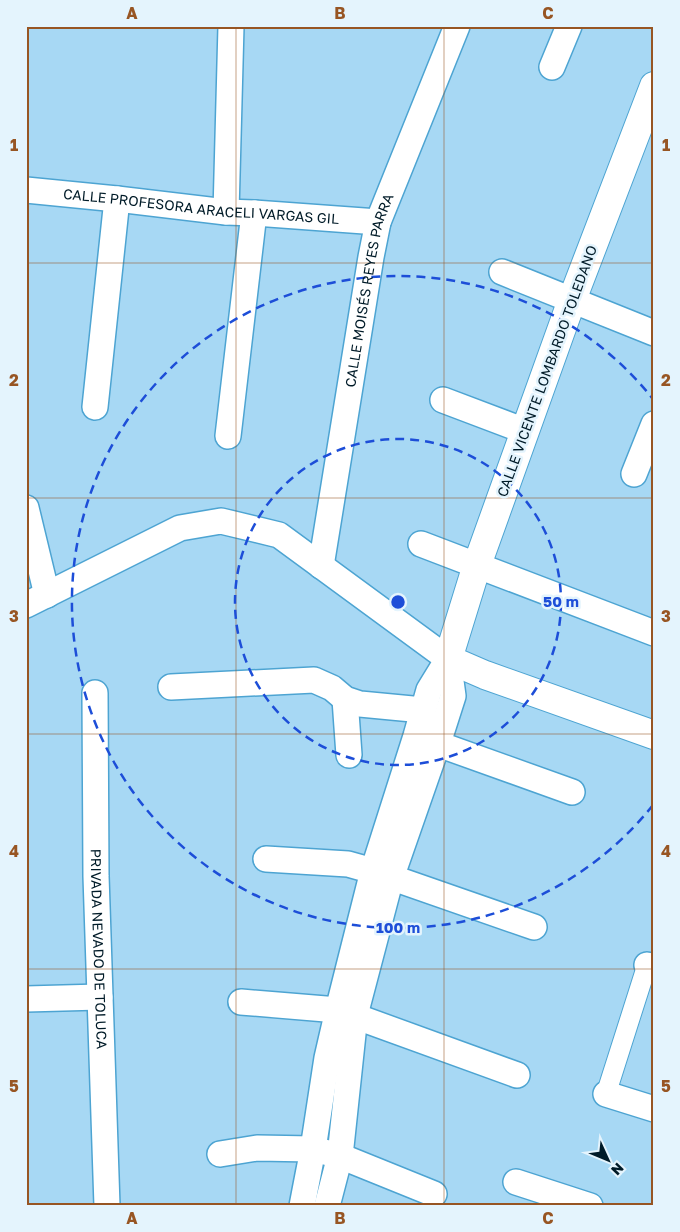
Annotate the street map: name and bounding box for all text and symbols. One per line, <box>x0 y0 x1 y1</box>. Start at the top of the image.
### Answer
text: A <box>126 3 138 23</box>
text: B <box>334 3 346 23</box>
text: C <box>542 3 554 23</box>
text: 1 <box>10 135 18 155</box>
text: 1 <box>662 135 670 155</box>
street label: CALLE PROFESORA ARACELI VARGAS GIL <box>63 185 340 227</box>
street label: CALLE MOISÉS REYES PARRA <box>341 190 397 388</box>
street label: CALLE VICENTE LOMBARDO TOLEDANO <box>493 243 600 499</box>
text: 2 <box>9 370 19 390</box>
text: 2 <box>661 370 671 390</box>
text: 50 m <box>543 592 579 610</box>
centre of rings <box>389 593 407 611</box>
text: 3 <box>9 606 19 626</box>
text: 3 <box>661 606 671 626</box>
text: 4 <box>9 841 19 861</box>
text: 4 <box>661 841 671 861</box>
street label: PRIVADA NEVADO DE TOLUCA <box>88 849 111 1050</box>
text: 100 m <box>376 918 420 936</box>
text: 5 <box>9 1076 19 1096</box>
text: 5 <box>661 1076 671 1096</box>
north arrow <box>582 1134 632 1184</box>
text: N <box>608 1160 628 1179</box>
text: A <box>126 1208 138 1228</box>
text: B <box>334 1208 346 1228</box>
text: C <box>542 1208 554 1228</box>

